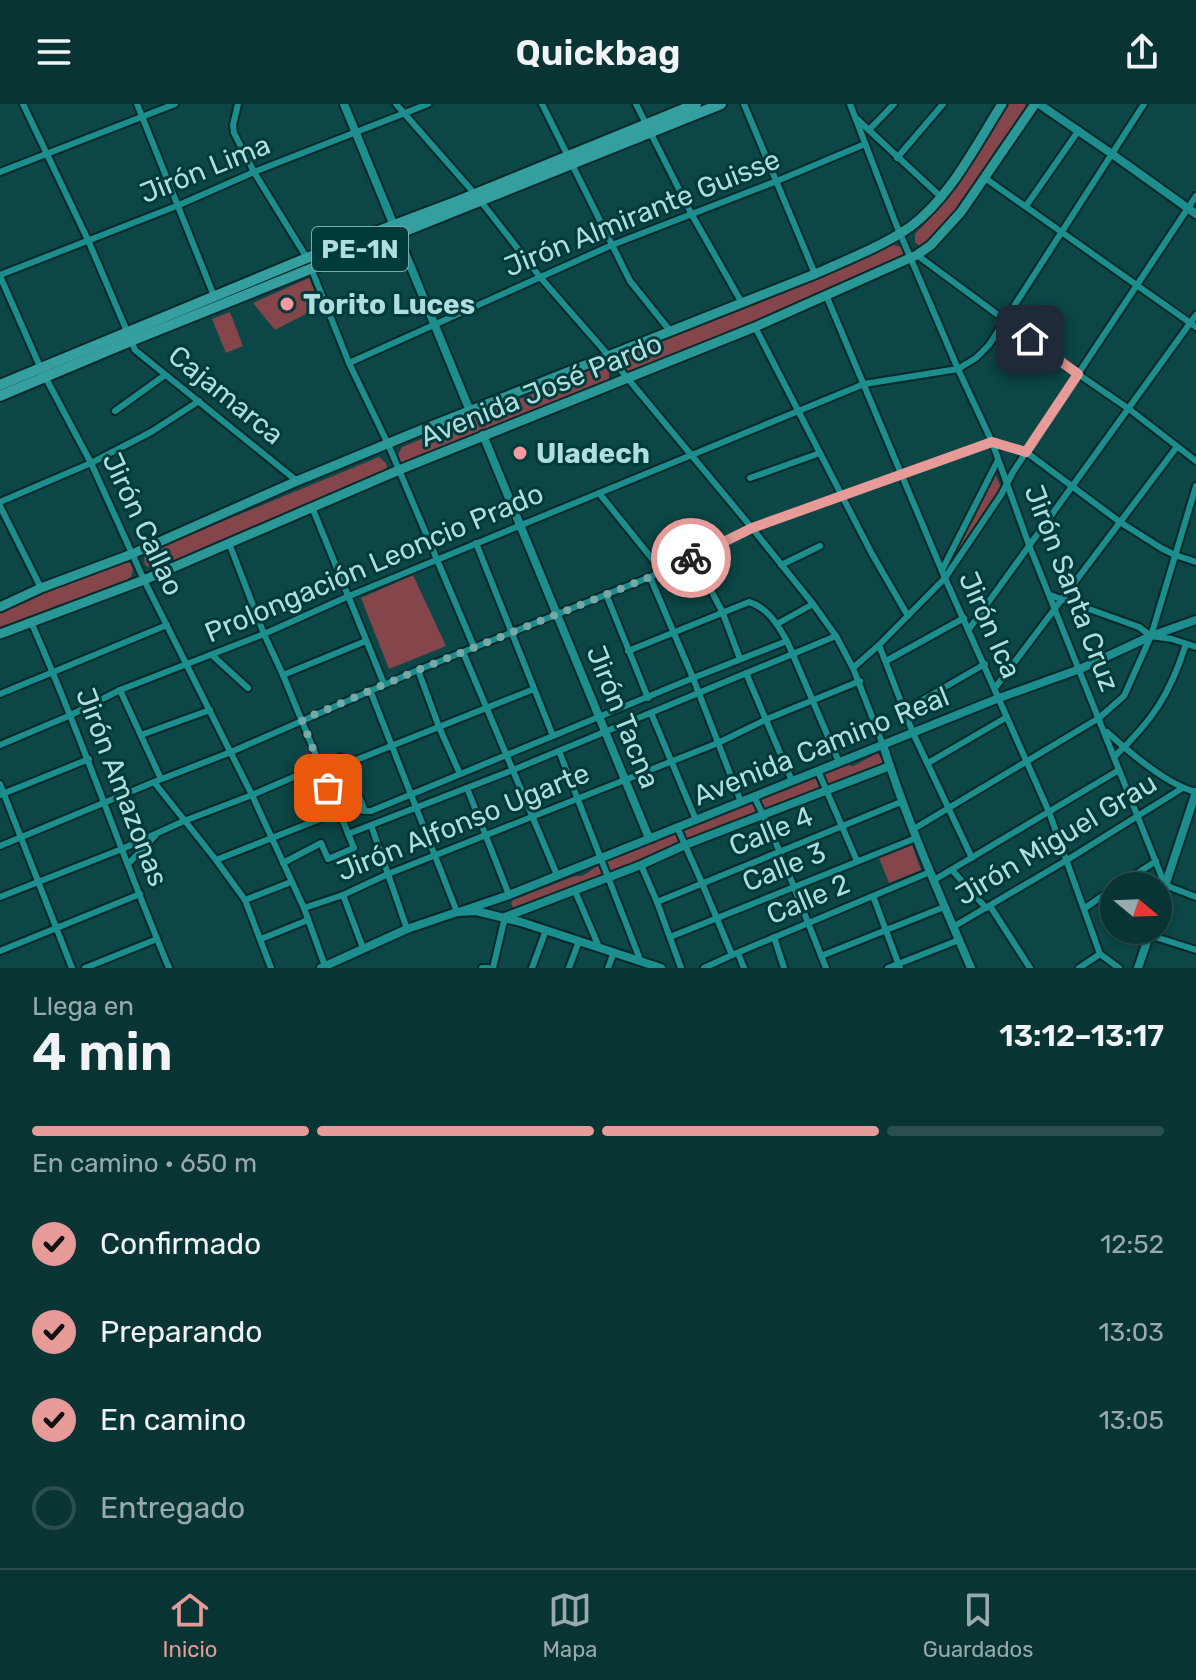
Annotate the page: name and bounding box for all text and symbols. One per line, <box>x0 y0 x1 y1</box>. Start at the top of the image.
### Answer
icon: menu <box>32 30 76 74</box>
icon: share <box>1120 30 1164 74</box>
text: Quickbag <box>516 31 680 74</box>
street label: Jirón Lima <box>135 128 275 210</box>
street label: Jirón Almirante Guisse <box>499 143 785 283</box>
road number: PE-1N <box>312 227 408 271</box>
place label: Torito Luces <box>303 288 475 321</box>
marker: Torito Luces <box>278 295 296 313</box>
pin <box>996 305 1064 373</box>
icon: home <box>1008 317 1052 361</box>
street label: Avenida José Pardo <box>415 326 667 454</box>
street label: Cajamarca <box>162 339 290 451</box>
place label: Uladech <box>536 437 650 470</box>
marker: Uladech <box>511 444 529 462</box>
street label: Jirón Callao <box>95 447 191 601</box>
street label: Prolongación Leoncio Prado <box>200 477 548 649</box>
street label: Jirón Santa Cruz <box>1018 480 1126 696</box>
courier <box>651 518 731 598</box>
icon: bike <box>669 536 713 580</box>
street label: Jirón Ica <box>952 567 1028 683</box>
street label: Jirón Tacna <box>579 641 667 793</box>
street label: Avenida Camino Real <box>688 680 954 812</box>
street label: Jirón Amazonas <box>69 683 175 891</box>
pin <box>294 754 362 822</box>
street label: Jirón Alfonso Ugarte <box>332 756 594 888</box>
icon: bag <box>306 766 350 810</box>
street label: Jirón Miguel Grau <box>950 766 1162 912</box>
street label: Calle 4 <box>724 799 818 863</box>
street label: Calle 3 <box>737 835 831 899</box>
street label: Calle 2 <box>762 867 854 931</box>
north arrow <box>1100 872 1172 944</box>
map controls <box>1100 872 1172 944</box>
text: Llega en <box>32 991 134 1022</box>
text: 13:12–13:17 <box>999 1018 1164 1054</box>
text: 4 min <box>32 1021 173 1083</box>
text: En camino · 650 m <box>32 1148 257 1179</box>
icon: check <box>32 1222 76 1266</box>
text: Confirmado <box>100 1226 261 1262</box>
text: 12:52 <box>1100 1229 1164 1260</box>
icon: check <box>32 1310 76 1354</box>
text: Preparando <box>100 1314 263 1350</box>
text: 13:03 <box>1098 1317 1164 1348</box>
icon: check <box>32 1398 76 1442</box>
text: En camino <box>100 1402 246 1438</box>
text: 13:05 <box>1099 1405 1164 1436</box>
text: Entregado <box>100 1490 245 1526</box>
tab: Inicio <box>163 1588 217 1663</box>
tab: Mapa <box>543 1588 597 1663</box>
tab: Guardados <box>923 1588 1033 1663</box>

